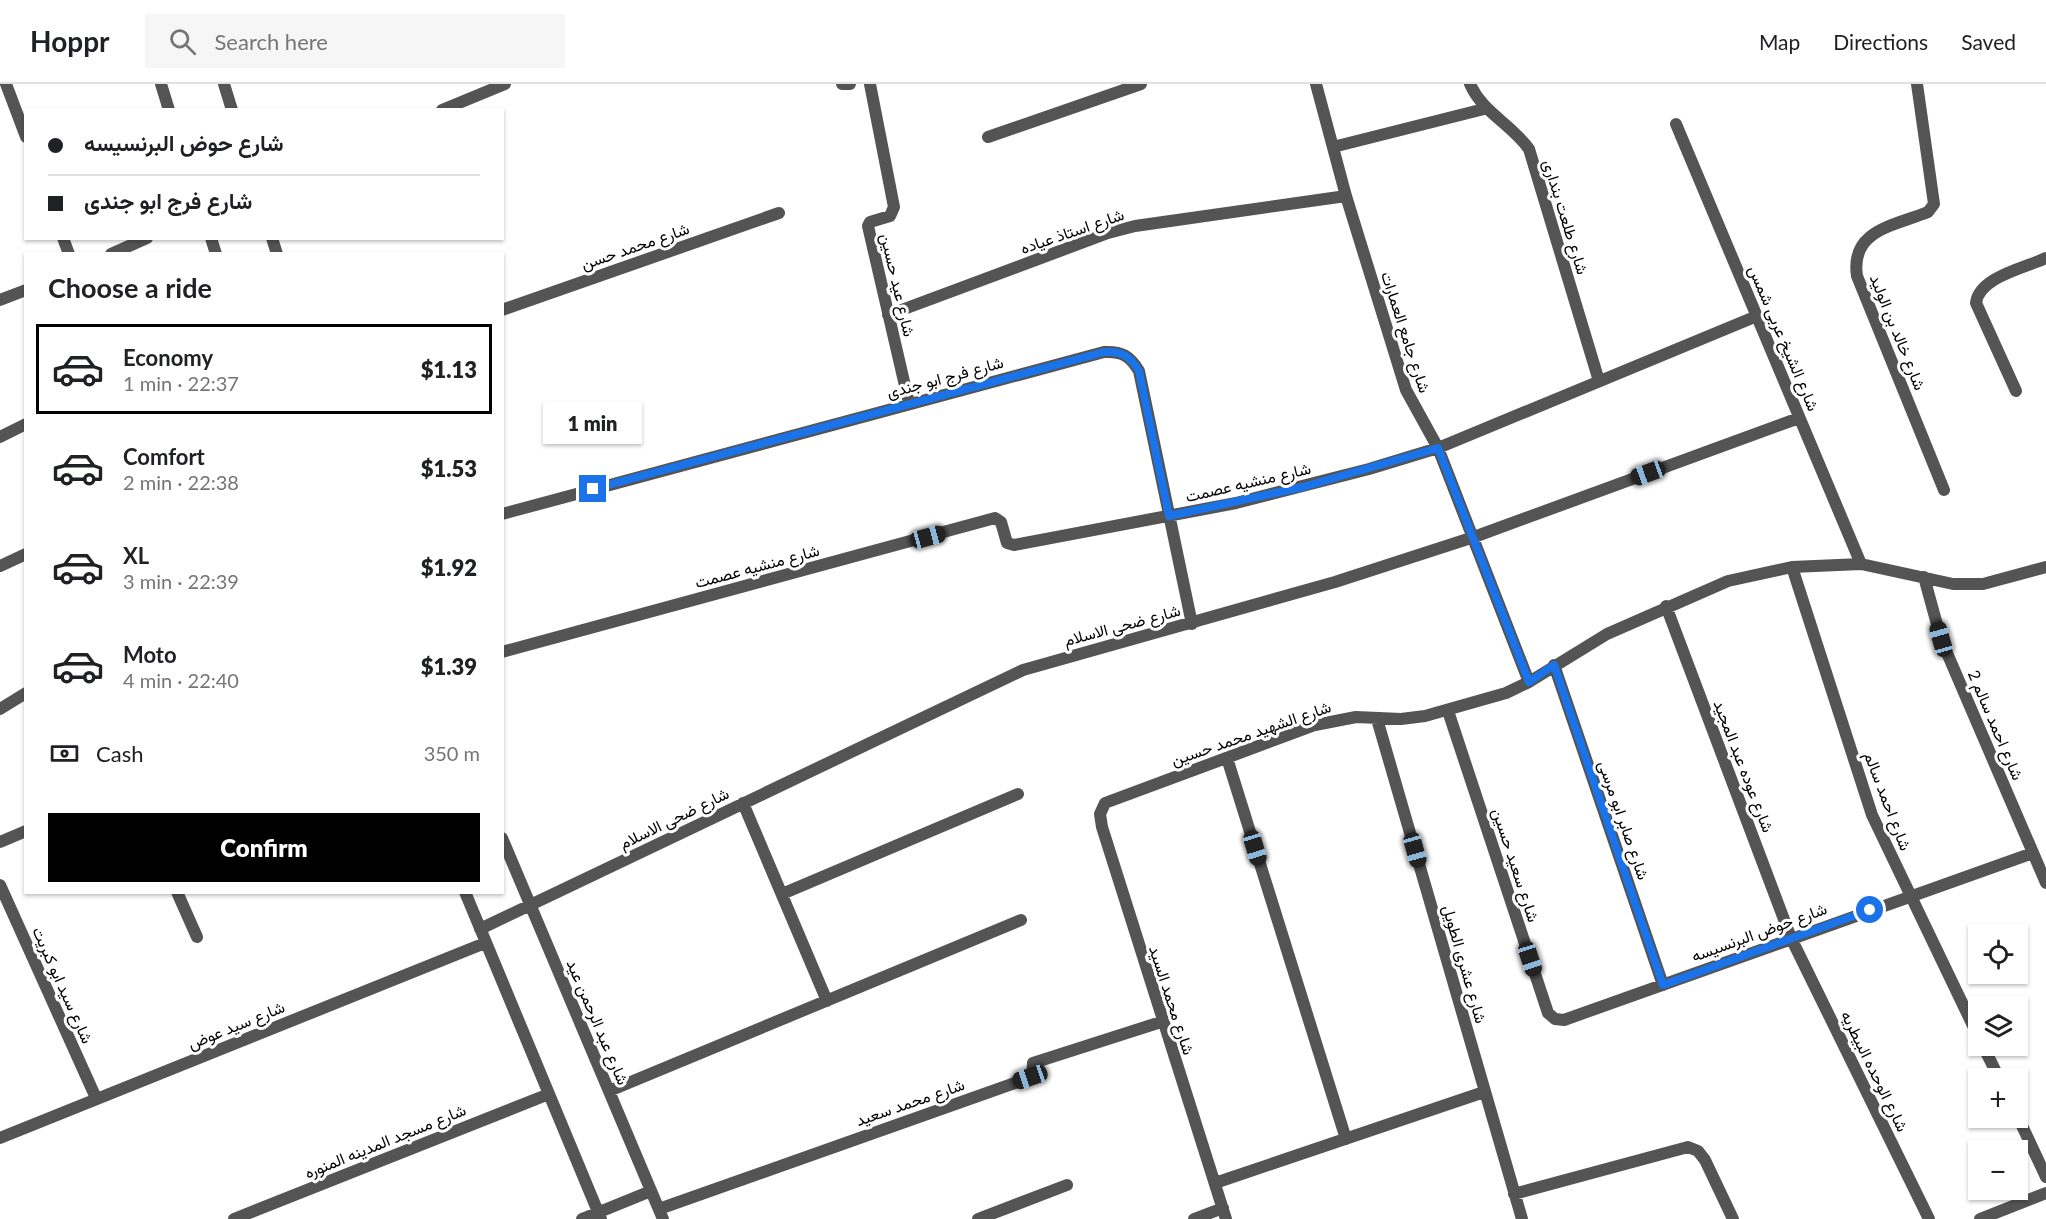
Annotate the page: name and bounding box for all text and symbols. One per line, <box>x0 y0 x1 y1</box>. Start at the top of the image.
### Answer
search box <box>145 14 565 68</box>
text: Hoppr <box>30 24 109 58</box>
icon: search <box>166 25 199 58</box>
text: Search here <box>214 28 328 55</box>
text: Map <box>1759 29 1800 54</box>
text: Directions <box>1833 29 1928 54</box>
text: Saved <box>1961 29 2016 54</box>
text: شارع حوض البرنسيسه <box>84 129 284 156</box>
street label: شارع طلعت بندارى <box>1537 157 1593 277</box>
text: شارع فرج ابو جندى <box>84 187 252 214</box>
street label: شارع استاذ عياده <box>1018 204 1127 260</box>
street label: شارع محمد حسن <box>578 218 692 276</box>
street label: شارع عيد حسين <box>874 232 920 339</box>
street label: شارع الشيخ عربى شمس <box>1742 262 1824 415</box>
street label: شارع جامع العمارات <box>1375 269 1435 396</box>
text: Choose a ride <box>48 271 212 304</box>
street label: شارع خالد بن الوليد <box>1864 271 1930 394</box>
icon: car <box>51 342 105 396</box>
text: Economy <box>123 344 213 371</box>
street label: شارع فرج ابو جندى <box>884 352 1006 404</box>
text: $1.13 <box>421 356 477 383</box>
text: 1 min · 22:37 <box>123 371 239 395</box>
callout: 1 min <box>544 402 642 444</box>
text: 1 min <box>568 411 617 435</box>
icon: car <box>51 441 105 495</box>
text: Comfort <box>123 443 205 470</box>
text: $1.53 <box>421 455 477 482</box>
street label: شارع منشيه عصمت <box>1183 458 1313 508</box>
car <box>1628 458 1668 488</box>
text: 2 min · 22:38 <box>123 470 239 494</box>
route end <box>579 475 606 502</box>
car <box>908 524 948 550</box>
icon: car <box>51 540 105 594</box>
street label: شارع منشيه عصمت <box>693 540 822 594</box>
text: XL <box>123 542 149 569</box>
text: $1.92 <box>421 554 477 581</box>
text: 3 min · 22:39 <box>123 569 239 593</box>
street label: شارع ضحى الاسلام <box>1062 600 1183 652</box>
car <box>1927 619 1955 659</box>
icon: car <box>51 639 105 693</box>
text: Moto <box>123 641 177 668</box>
text: $1.39 <box>421 653 477 680</box>
street label: شارع احمد سالم 2 <box>1962 667 2028 784</box>
text: 4 min · 22:40 <box>123 668 239 692</box>
street label: شارع الشهيد محمد حسين <box>1168 696 1334 772</box>
street label: شارع عوده عبد المجيد <box>1708 697 1778 836</box>
icon: cash <box>48 737 81 770</box>
text: Cash <box>96 740 143 767</box>
text: 350 m <box>424 741 480 765</box>
street label: شارع احمد سالم <box>1858 749 1916 854</box>
street label: شارع صابر ابو مرسى <box>1592 758 1654 883</box>
street label: شارع ضحى الاسلام <box>616 783 733 855</box>
street label: شارع سعيد حسين <box>1486 806 1544 925</box>
button: Confirm <box>48 813 480 882</box>
car <box>1241 828 1269 868</box>
car <box>1401 830 1429 870</box>
route start <box>1856 896 1883 923</box>
street label: شارع حوض البرنسيسه <box>1688 898 1830 968</box>
street label: شارع عشرى الطويل <box>1437 903 1491 1026</box>
street label: شارع سيد ابو كبريت <box>26 924 98 1047</box>
map controls <box>1968 924 2028 1200</box>
button: locate <box>1968 924 2028 984</box>
car <box>1516 939 1544 979</box>
street label: شارع محمد السيد <box>1143 943 1199 1058</box>
street label: شارع عبد الرحمن عيد <box>561 956 633 1088</box>
street label: شارع سيد عوض <box>185 996 288 1055</box>
button: layers <box>1968 996 2028 1056</box>
street label: شارع الوحده البيطريه <box>1835 1007 1913 1136</box>
car <box>1010 1063 1050 1091</box>
button: + <box>1968 1068 2028 1128</box>
street label: شارع محمد سعيد <box>853 1074 968 1132</box>
street label: شارع مسجد المدينه المنوره <box>301 1099 469 1184</box>
button: − <box>1968 1140 2028 1200</box>

